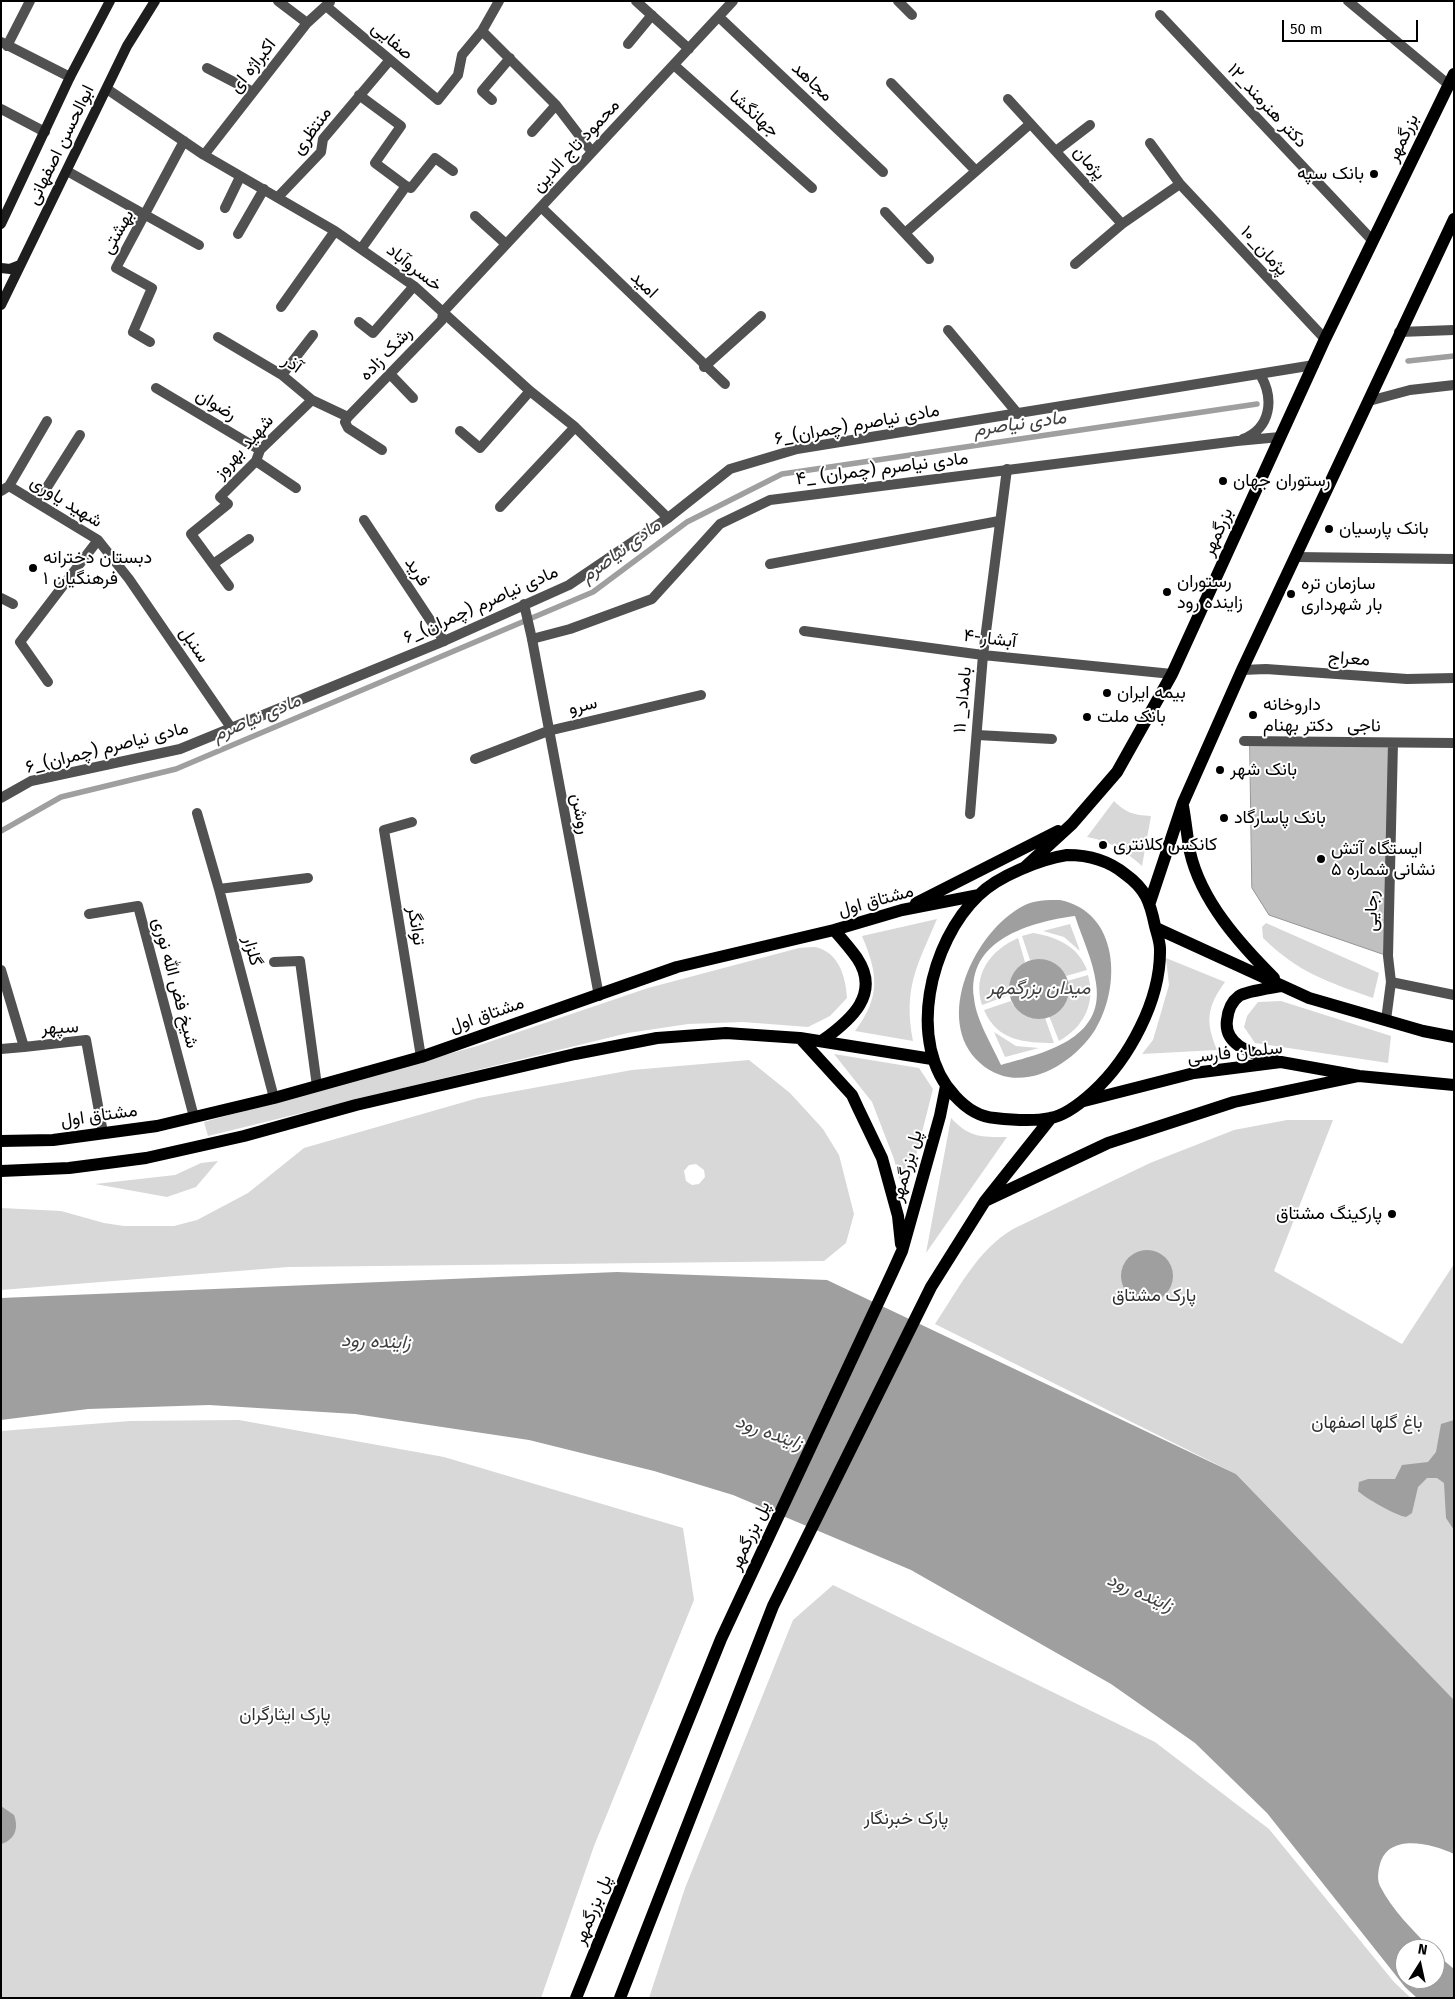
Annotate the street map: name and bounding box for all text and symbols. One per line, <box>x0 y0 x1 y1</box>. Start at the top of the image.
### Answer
scale bar <box>1285 10 1421 42</box>
street label: صفایی <box>366 17 418 65</box>
text: 50 m <box>1290 20 1323 38</box>
street label: اکبراژه ای <box>225 34 281 98</box>
street label: مجاهد <box>787 58 837 106</box>
street label: ۱۲_دکتر هنرمند <box>1222 59 1312 153</box>
street label: ابوالحسن اصفهانی <box>23 82 99 208</box>
street label: جهانگشا <box>724 86 784 142</box>
street label: محمود تاج الدین <box>527 95 625 197</box>
street label: منتظری <box>287 103 337 159</box>
street label: بزرگمهر <box>1382 110 1424 166</box>
street label: پژمان <box>1068 142 1110 184</box>
place label: بانک سپه <box>1297 163 1364 185</box>
marker: بانک سپه <box>1368 168 1380 180</box>
street label: بهشتی <box>97 206 139 258</box>
street label: ۱۰_پژمان <box>1235 222 1293 280</box>
street label: خسروآباد <box>382 240 446 296</box>
street label: امید <box>626 267 662 303</box>
street label: رشک زاده <box>355 322 417 386</box>
street label: آذر <box>278 350 306 378</box>
street label: رضوان <box>192 384 240 426</box>
street label: ۶_مادی نیاصرم (چمران) <box>773 400 941 450</box>
water label: مادی نیاصرم <box>972 406 1068 442</box>
street label: شهید بهروز <box>209 410 279 484</box>
street label: ۴_ مادی نیاصرم (چمران) <box>795 448 969 490</box>
place label: رستوران جهان <box>1233 470 1330 492</box>
street label: شهید یاوری <box>26 471 106 533</box>
marker: رستوران جهان <box>1217 475 1229 487</box>
street label: بزرگمهر <box>1198 504 1238 560</box>
water label: مادی نیاصرم <box>577 514 665 588</box>
place label: بانک پارسیان <box>1339 518 1429 540</box>
marker: بانک پارسیان <box>1323 523 1335 535</box>
place label: دبستان دخترانه فرهنگیان ۱ <box>43 547 152 590</box>
street label: فرید <box>400 553 434 591</box>
street label: ۶_مادی نیاصرم (چمران) <box>400 561 562 649</box>
marker: دبستان دخترانه فرهنگیان ۱ <box>27 562 39 574</box>
place label: رستوران زاینده رود <box>1177 571 1243 614</box>
place label: سازمان تره بار شهرداری <box>1301 573 1382 616</box>
marker: رستوران زاینده رود <box>1161 586 1173 598</box>
marker: سازمان تره بار شهرداری <box>1285 588 1297 600</box>
street label: سنبل <box>174 623 214 667</box>
street label: ۴-آبشار <box>962 625 1018 653</box>
street label: معراج <box>1327 647 1371 671</box>
street label: ۱۱ _بامداد <box>949 666 977 734</box>
place label: بیمه ایران <box>1117 682 1186 704</box>
marker: بیمه ایران <box>1101 687 1113 699</box>
water label: مادی نیاصرم <box>210 689 304 747</box>
street label: سرو <box>567 692 599 720</box>
place label: داروخانه دکتر بهنام <box>1263 694 1333 736</box>
place label: بانک ملت <box>1097 706 1166 728</box>
marker: داروخانه دکتر بهنام <box>1247 709 1259 721</box>
marker: بانک ملت <box>1081 711 1093 723</box>
street label: ناجی <box>1347 715 1381 737</box>
street label: ۶_مادی نیاصرم (چمران) <box>23 717 191 779</box>
place label: بانک شهر <box>1230 759 1297 781</box>
marker: بانک شهر <box>1214 764 1226 776</box>
street label: روشن <box>565 792 595 836</box>
place label: بانک پاسارگاد <box>1234 807 1326 829</box>
marker: بانک پاسارگاد <box>1218 812 1230 824</box>
place label: کانکس کلانتری <box>1113 834 1217 856</box>
place label: ایستگاه آتش نشانی شماره ۵ <box>1331 838 1435 881</box>
marker: کانکس کلانتری <box>1097 839 1109 851</box>
marker: ایستگاه آتش نشانی شماره ۵ <box>1315 853 1327 865</box>
street label: مشتاق اول <box>836 881 916 921</box>
street label: رجایی <box>1361 890 1383 932</box>
street label: توانگر <box>402 905 430 947</box>
street label: شیخ فض الله نوری <box>147 915 203 1051</box>
street label: گلزار <box>238 934 266 968</box>
water label: میدان بزرگمهر <box>988 978 1090 1000</box>
street label: مشتاق اول <box>447 992 527 1038</box>
street label: سپهر <box>41 1017 79 1039</box>
street label: سلمان فارسی <box>1186 1037 1284 1069</box>
street label: مشتاق اول <box>59 1100 139 1132</box>
street label: پل بزرگمهر <box>886 1128 928 1204</box>
place label: پارکینگ مشتاق <box>1276 1203 1382 1225</box>
marker: پارکینگ مشتاق <box>1386 1208 1398 1220</box>
park label: پارک مشتاق <box>1112 1285 1196 1307</box>
water label: زاینده رود <box>341 1329 411 1355</box>
water label: زاینده رود <box>732 1410 806 1456</box>
park label: باغ گلها اصفهان <box>1311 1412 1423 1434</box>
street label: پل بزرگمهر <box>725 1498 775 1574</box>
water label: زاینده رود <box>1104 1568 1176 1618</box>
park label: پارک ایثارگران <box>239 1704 331 1726</box>
park label: پارک خبرنگار <box>864 1808 948 1830</box>
street label: پل بزرگمهر <box>569 1872 617 1948</box>
north arrow <box>1395 1939 1445 1989</box>
text: N <box>1416 1941 1429 1959</box>

